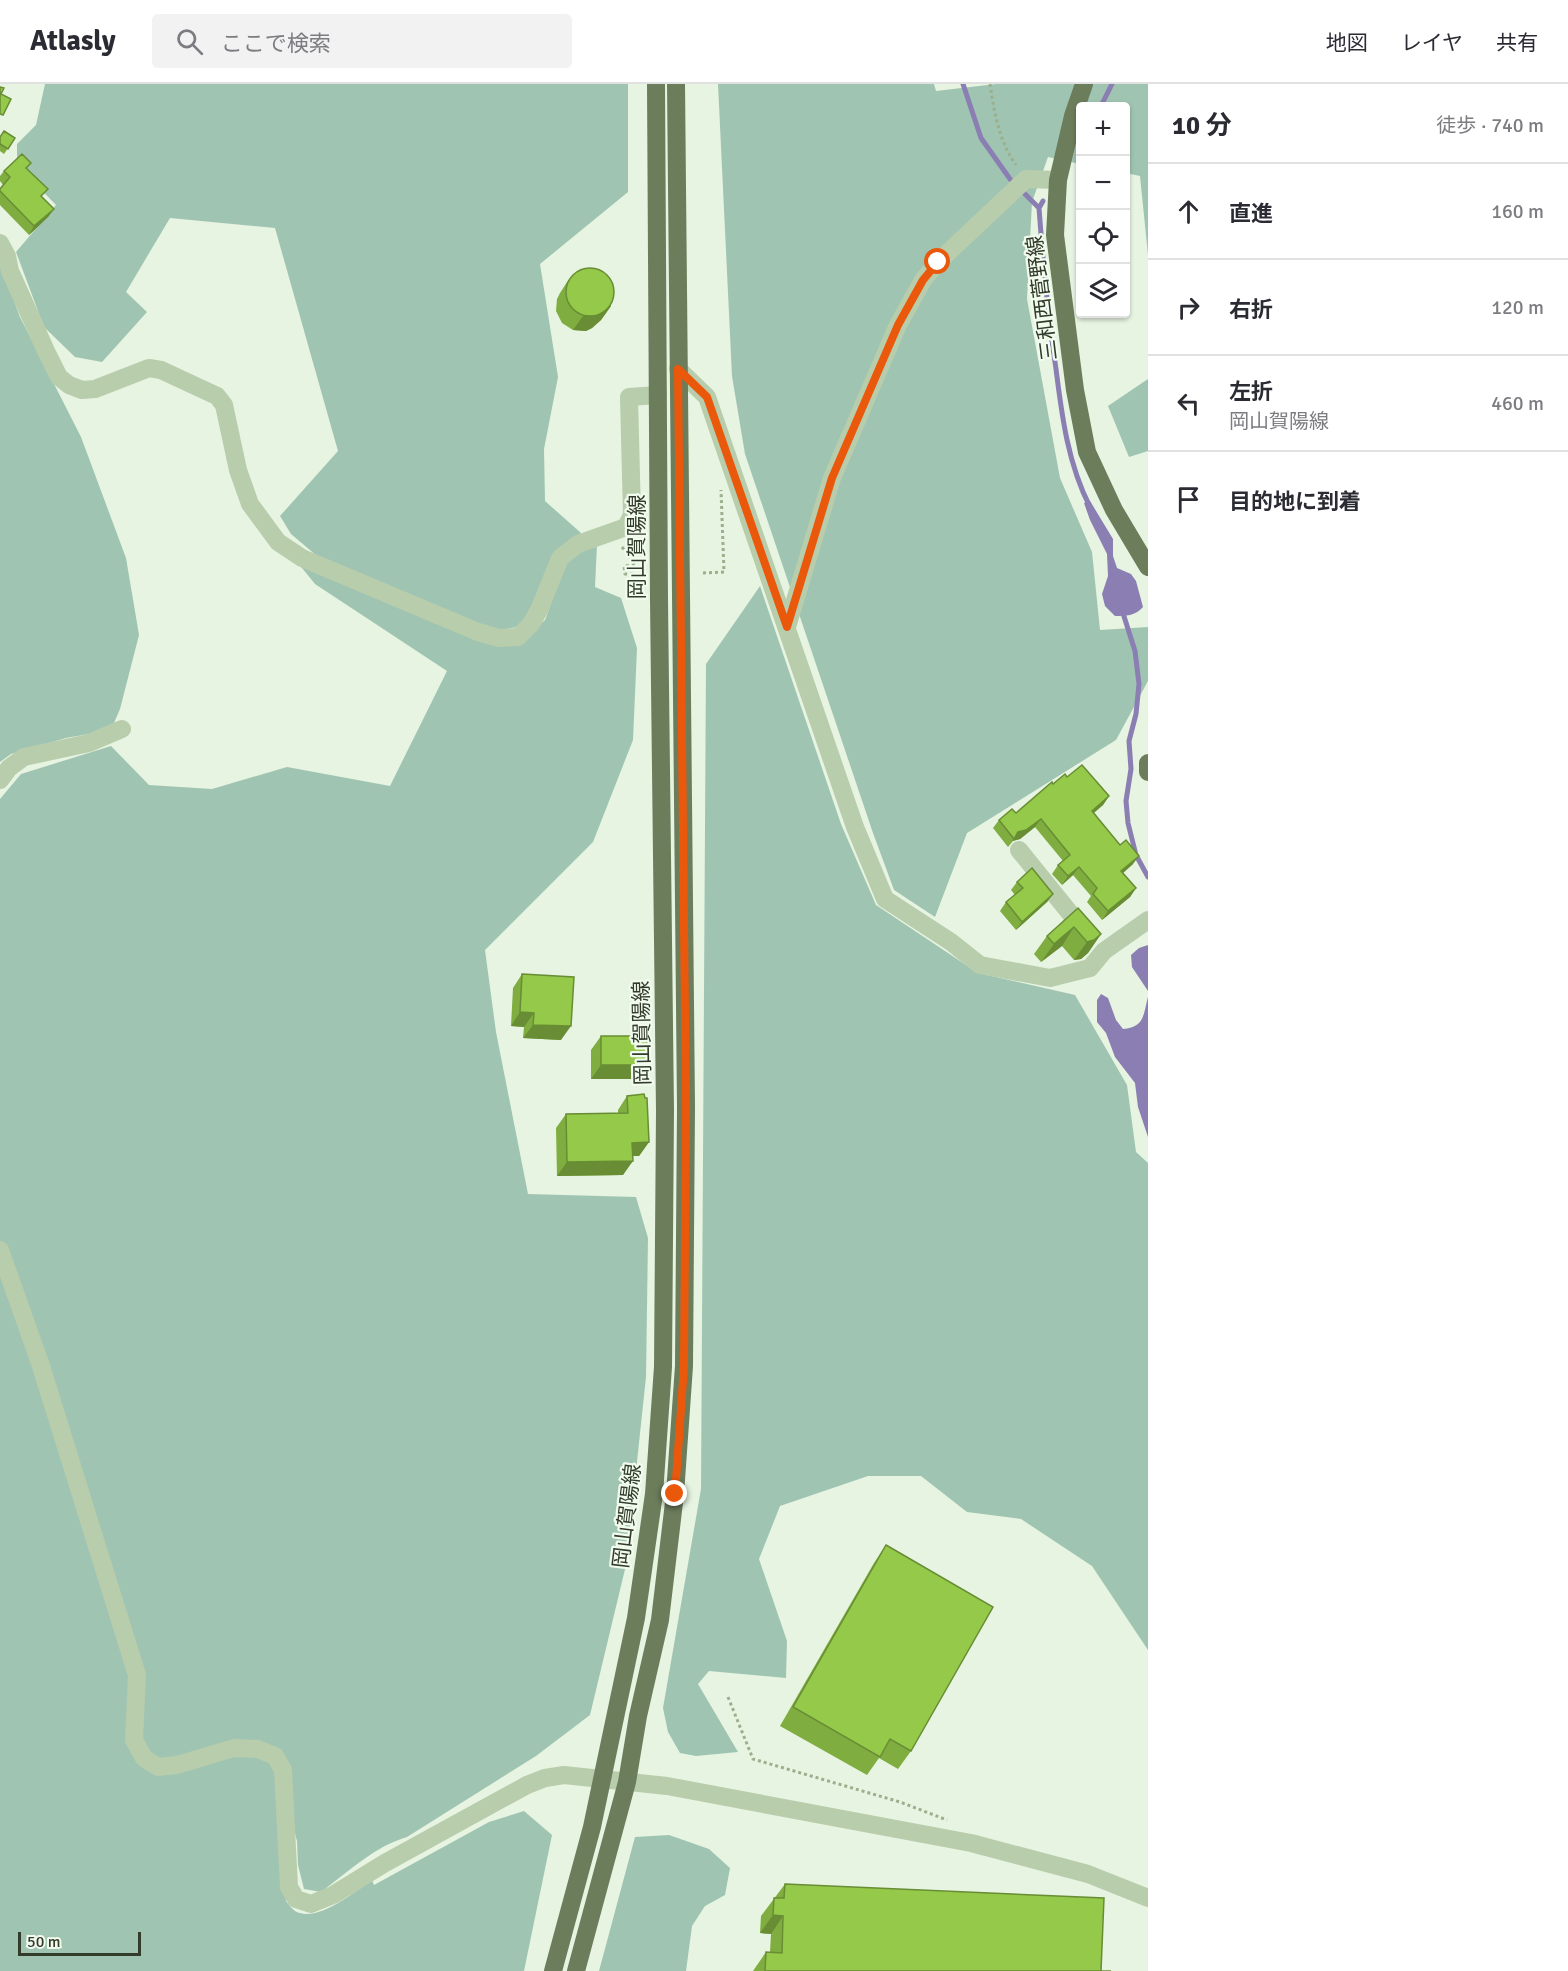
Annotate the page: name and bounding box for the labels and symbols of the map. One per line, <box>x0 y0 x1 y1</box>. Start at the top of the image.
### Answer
street label: 三和西菅野線 <box>1021 234 1063 362</box>
route start <box>924 248 950 274</box>
street label: 岡山賀陽線 <box>624 495 650 600</box>
street label: 岡山賀陽線 <box>628 980 656 1086</box>
street label: 岡山賀陽線 <box>608 1462 646 1570</box>
route end <box>661 1480 687 1506</box>
scale bar <box>18 1929 141 1956</box>

